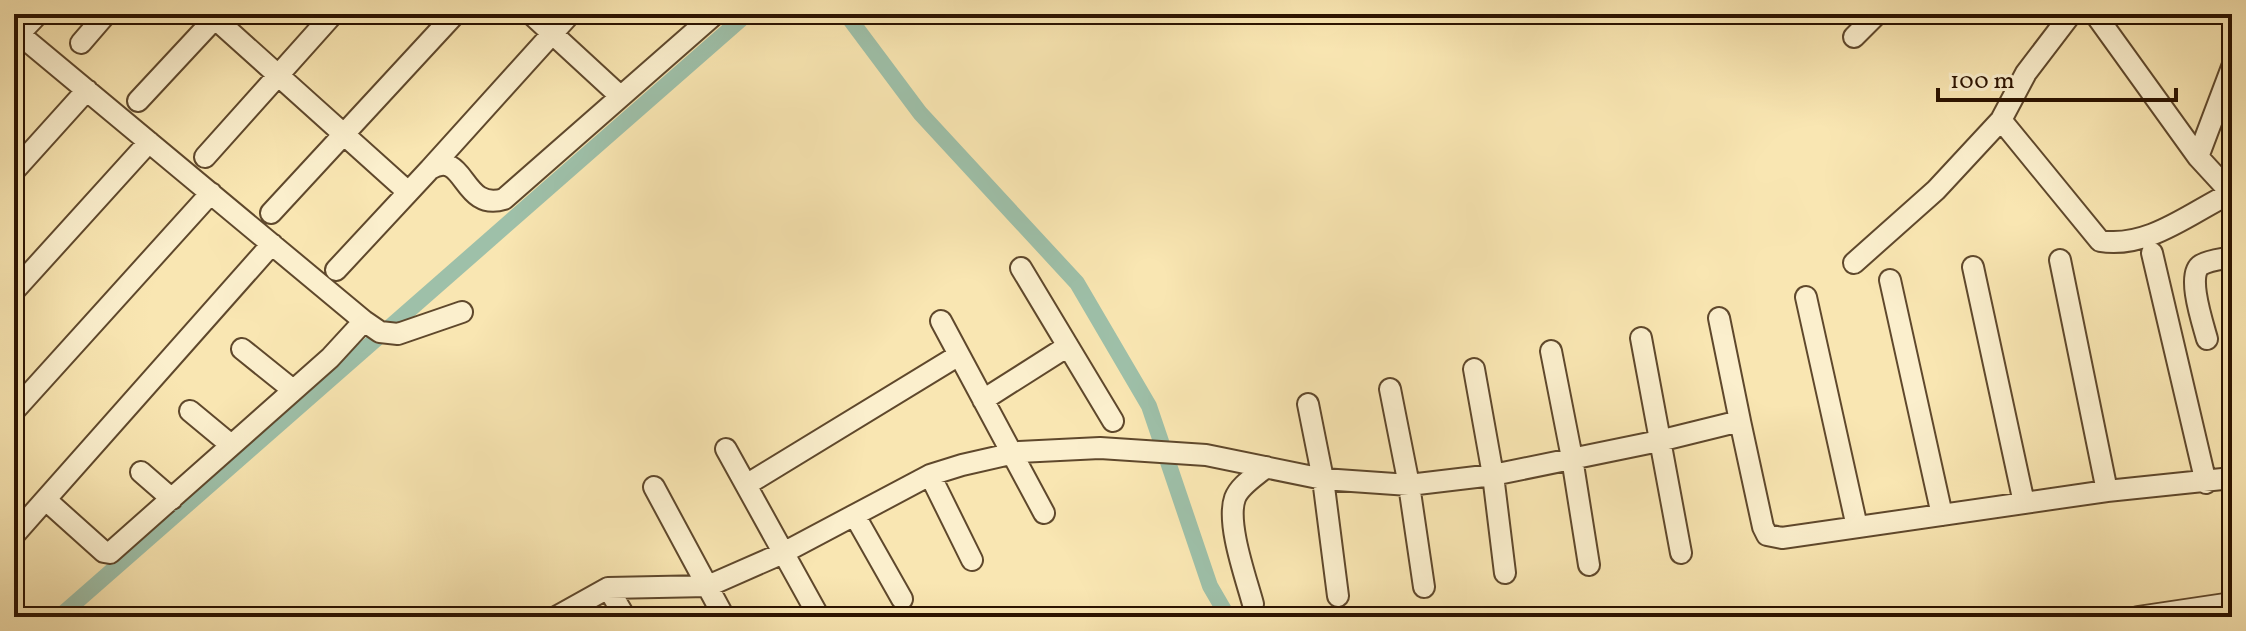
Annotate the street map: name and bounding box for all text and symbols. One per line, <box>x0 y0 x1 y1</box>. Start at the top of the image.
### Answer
scale bar <box>1938 52 2176 102</box>
text: 100 m <box>1950 65 2015 99</box>

